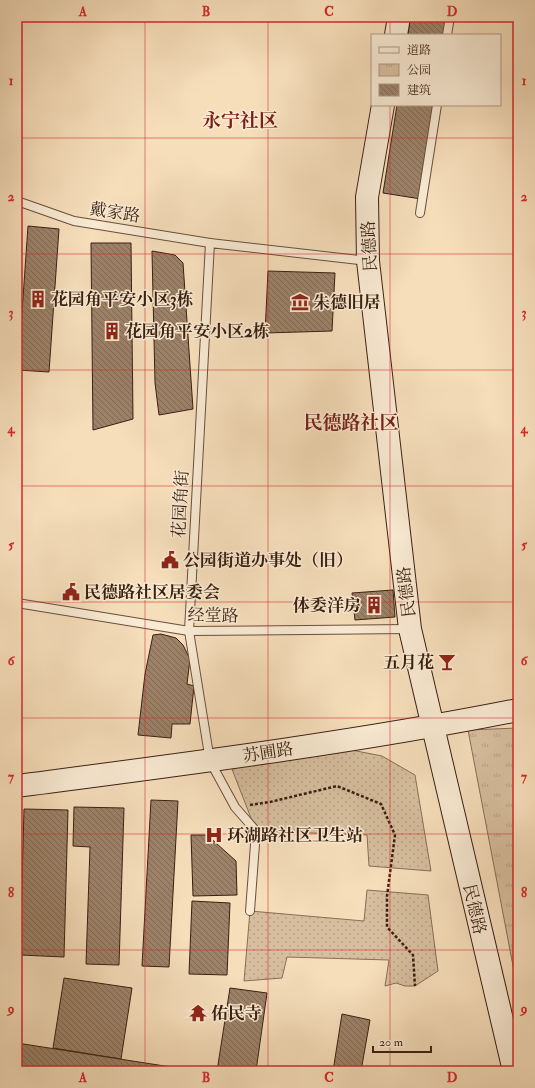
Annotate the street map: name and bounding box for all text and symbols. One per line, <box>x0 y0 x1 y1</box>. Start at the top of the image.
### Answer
text: A <box>78 4 88 20</box>
text: B <box>202 4 210 20</box>
text: C <box>324 4 334 20</box>
text: D <box>447 4 458 20</box>
legend <box>371 34 501 106</box>
text: 道路 <box>407 43 431 58</box>
text: 公园 <box>407 63 431 78</box>
text: 1 <box>9 73 14 89</box>
text: 1 <box>522 73 527 89</box>
text: 建筑 <box>407 83 431 98</box>
district label: 永宁社区 <box>202 109 278 133</box>
text: 2 <box>8 189 15 205</box>
text: 2 <box>521 189 528 205</box>
street label: 戴家路 <box>88 198 142 227</box>
street label: 民德路 <box>358 220 381 272</box>
building icon: 花园角平安小区3栋 <box>28 289 48 309</box>
place label: 花园角平安小区3栋 <box>51 289 194 310</box>
museum icon: 朱德旧居 <box>290 292 310 312</box>
place label: 朱德旧居 <box>313 292 381 313</box>
text: 3 <box>9 305 14 321</box>
text: 3 <box>522 305 527 321</box>
building icon: 花园角平安小区2栋 <box>102 321 122 341</box>
place label: 花园角平安小区2栋 <box>125 321 270 342</box>
district label: 民德路社区 <box>303 411 399 435</box>
text: 4 <box>6 421 15 437</box>
text: 4 <box>519 421 528 437</box>
street label: 花园角街 <box>168 470 193 539</box>
text: 5 <box>8 537 14 553</box>
text: 5 <box>521 537 527 553</box>
public building icon: 公园街道办事处（旧） <box>160 550 180 570</box>
place label: 公园街道办事处（旧） <box>183 550 353 571</box>
street label: 民德路 <box>393 565 420 619</box>
public building icon: 民德路社区居委会 <box>61 582 81 602</box>
place label: 民德路社区居委会 <box>84 582 220 603</box>
place label: 体委洋房 <box>293 595 361 616</box>
building icon: 体委洋房 <box>364 595 384 615</box>
street label: 经堂路 <box>187 605 239 626</box>
place label: 五月花 <box>383 652 434 673</box>
bar icon: 五月花 <box>437 652 457 672</box>
text: 6 <box>8 653 16 669</box>
text: 6 <box>521 653 529 669</box>
street label: 苏圃路 <box>241 738 295 767</box>
text: 7 <box>8 769 15 785</box>
text: 7 <box>521 769 528 785</box>
hospital icon: 环湖路社区卫生站 <box>204 825 224 845</box>
place label: 环湖路社区卫生站 <box>227 825 363 846</box>
street label: 民德路 <box>459 882 490 936</box>
text: 8 <box>8 885 14 901</box>
text: 8 <box>521 885 527 901</box>
text: 9 <box>6 1001 15 1017</box>
text: 9 <box>519 1001 528 1017</box>
temple icon: 佑民寺 <box>188 1003 208 1023</box>
place label: 佑民寺 <box>211 1003 262 1024</box>
scale bar <box>373 1028 431 1054</box>
text: 20 m <box>379 1035 404 1050</box>
text: A <box>78 1070 88 1086</box>
text: B <box>202 1070 210 1086</box>
text: C <box>324 1070 334 1086</box>
text: D <box>447 1070 458 1086</box>

